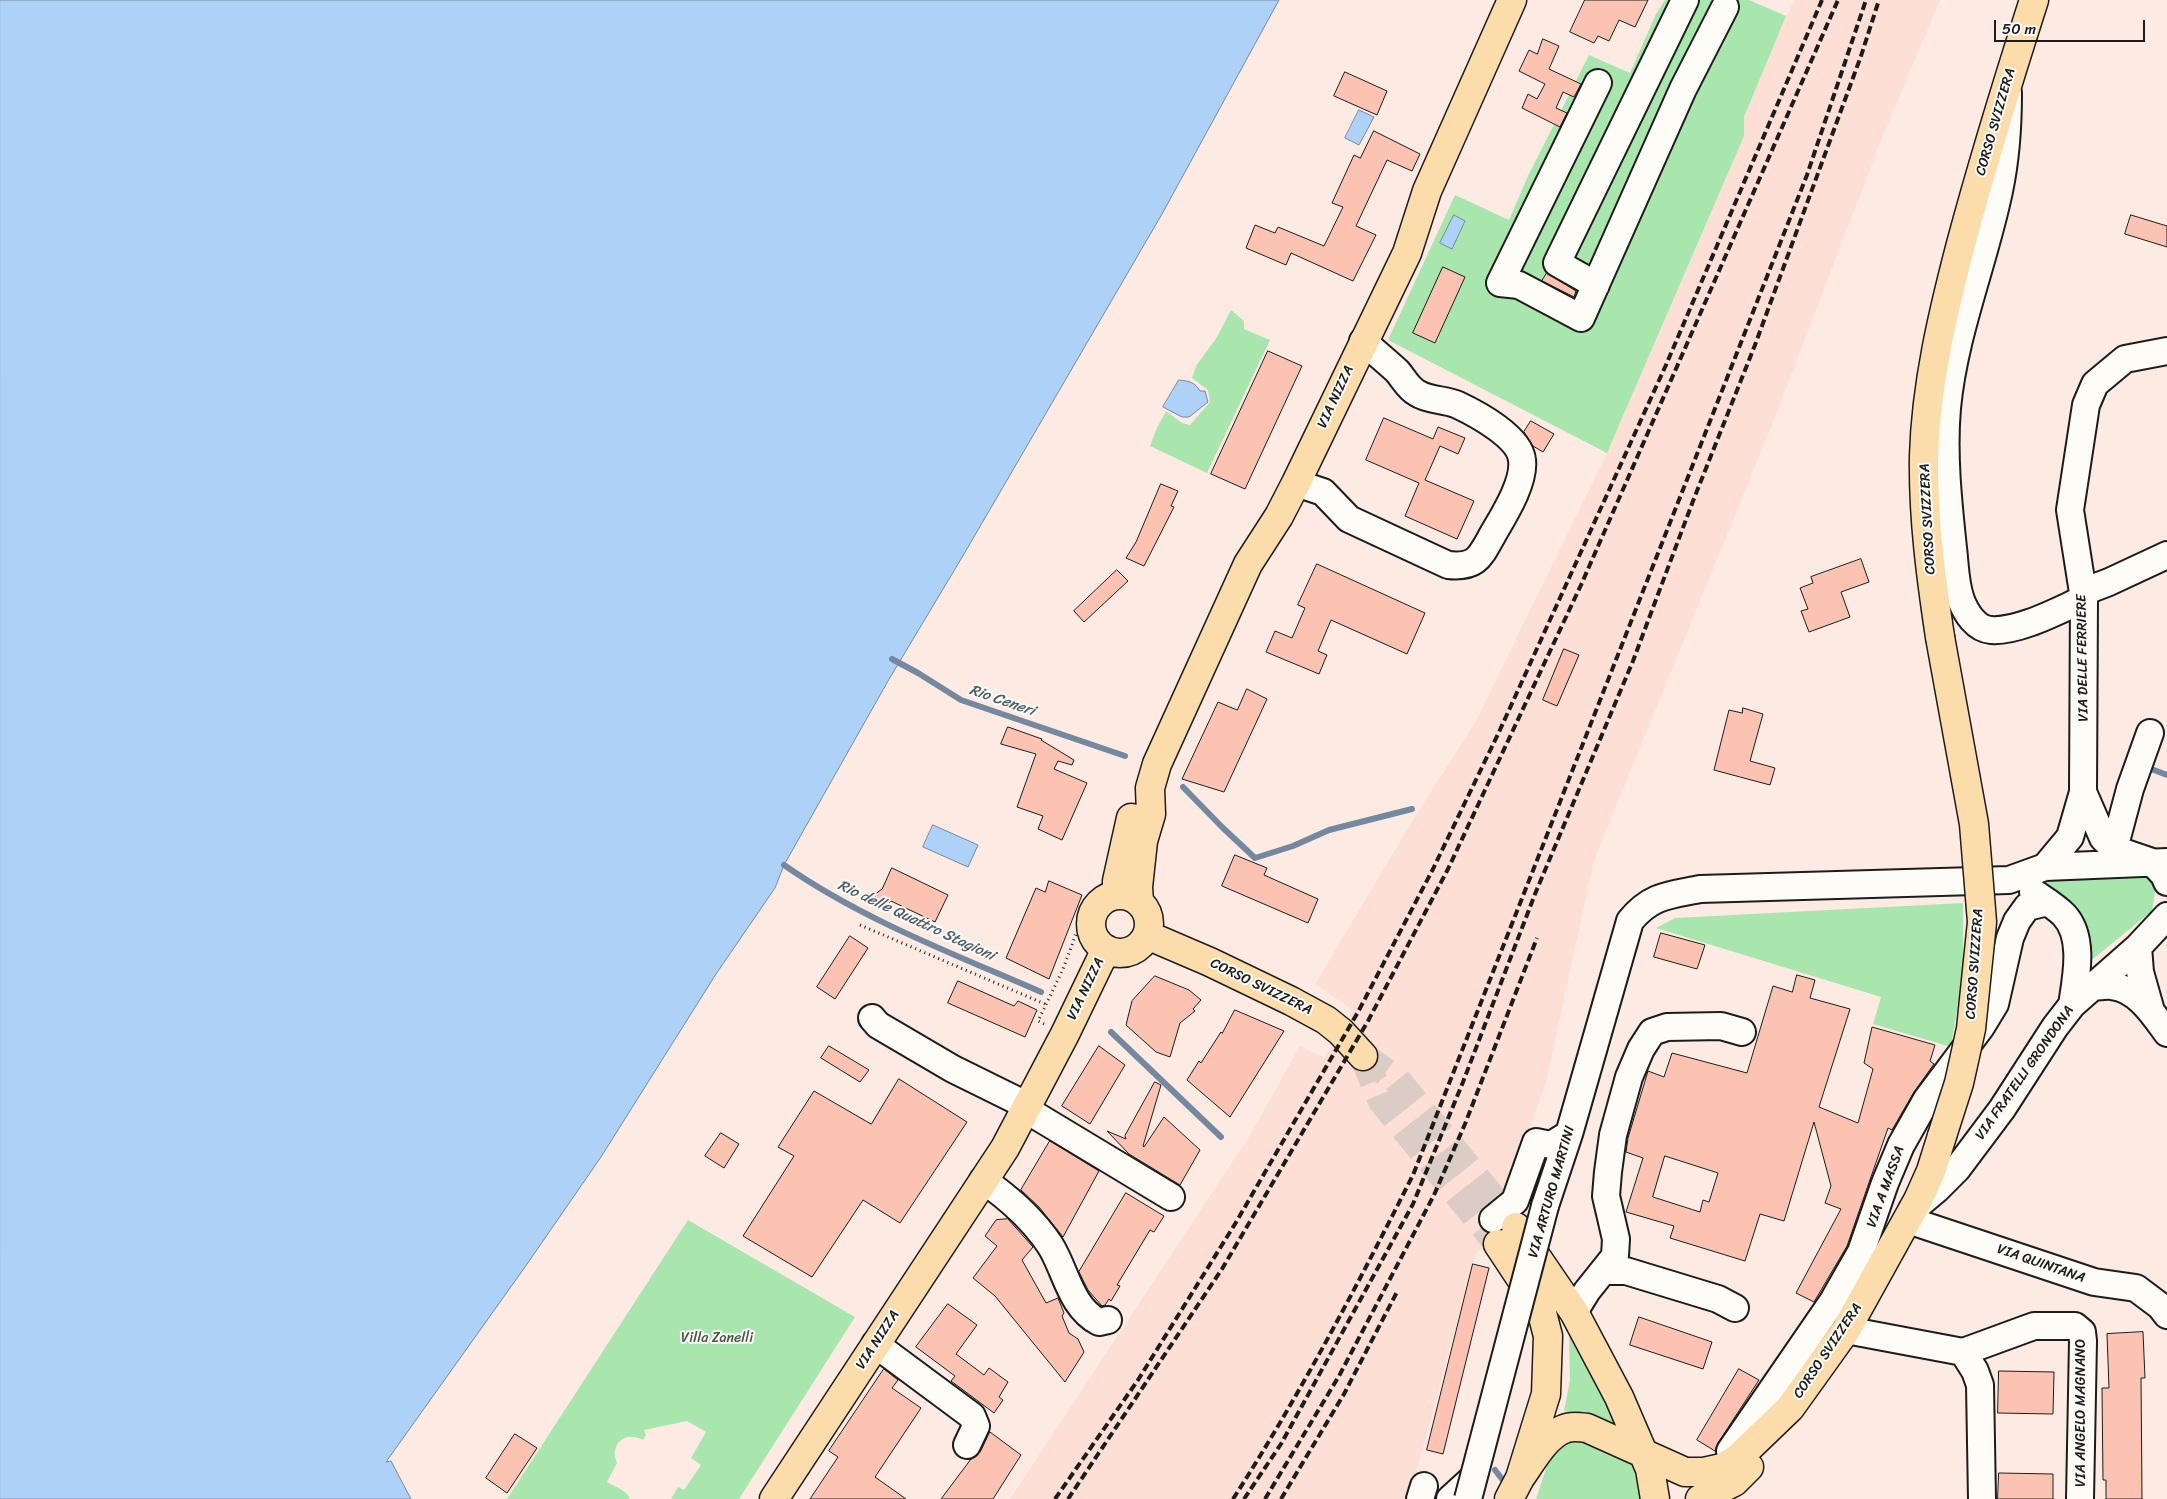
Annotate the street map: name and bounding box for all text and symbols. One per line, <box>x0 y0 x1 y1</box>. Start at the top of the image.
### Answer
scale bar <box>1997 10 2148 42</box>
text: 50 m <box>2002 16 2036 42</box>
street label: CORSO SVIZZERA <box>1973 66 2019 178</box>
street label: VIA NIZZA <box>1314 363 1358 431</box>
street label: CORSO SVIZZERA <box>1917 463 1939 575</box>
street label: VIA DELLE FERRIERE <box>2073 594 2093 722</box>
water label: Rio Ceneri <box>967 681 1037 721</box>
water label: Rio delle Quattro Stagioni <box>835 877 997 965</box>
street label: CORSO SVIZZERA <box>1963 908 1987 1020</box>
street label: VIA NIZZA <box>1064 955 1108 1023</box>
street label: CORSO SVIZZERA <box>1207 955 1315 1019</box>
street label: VIA FRATELLI GRONDONA <box>1972 1003 2078 1143</box>
street label: VIA ARTURO MARTINI <box>1525 1124 1579 1260</box>
street label: VIA A MASSA <box>1864 1144 1908 1230</box>
street label: VIA QUINTANA <box>1995 1241 2087 1287</box>
street label: CORSO SVIZZERA <box>1790 1300 1866 1402</box>
street label: VIA NIZZA <box>853 1307 903 1373</box>
park label: Villa Zanelli <box>681 1330 753 1346</box>
street label: VIA ANGELO MAGNANO <box>2073 1339 2089 1487</box>

